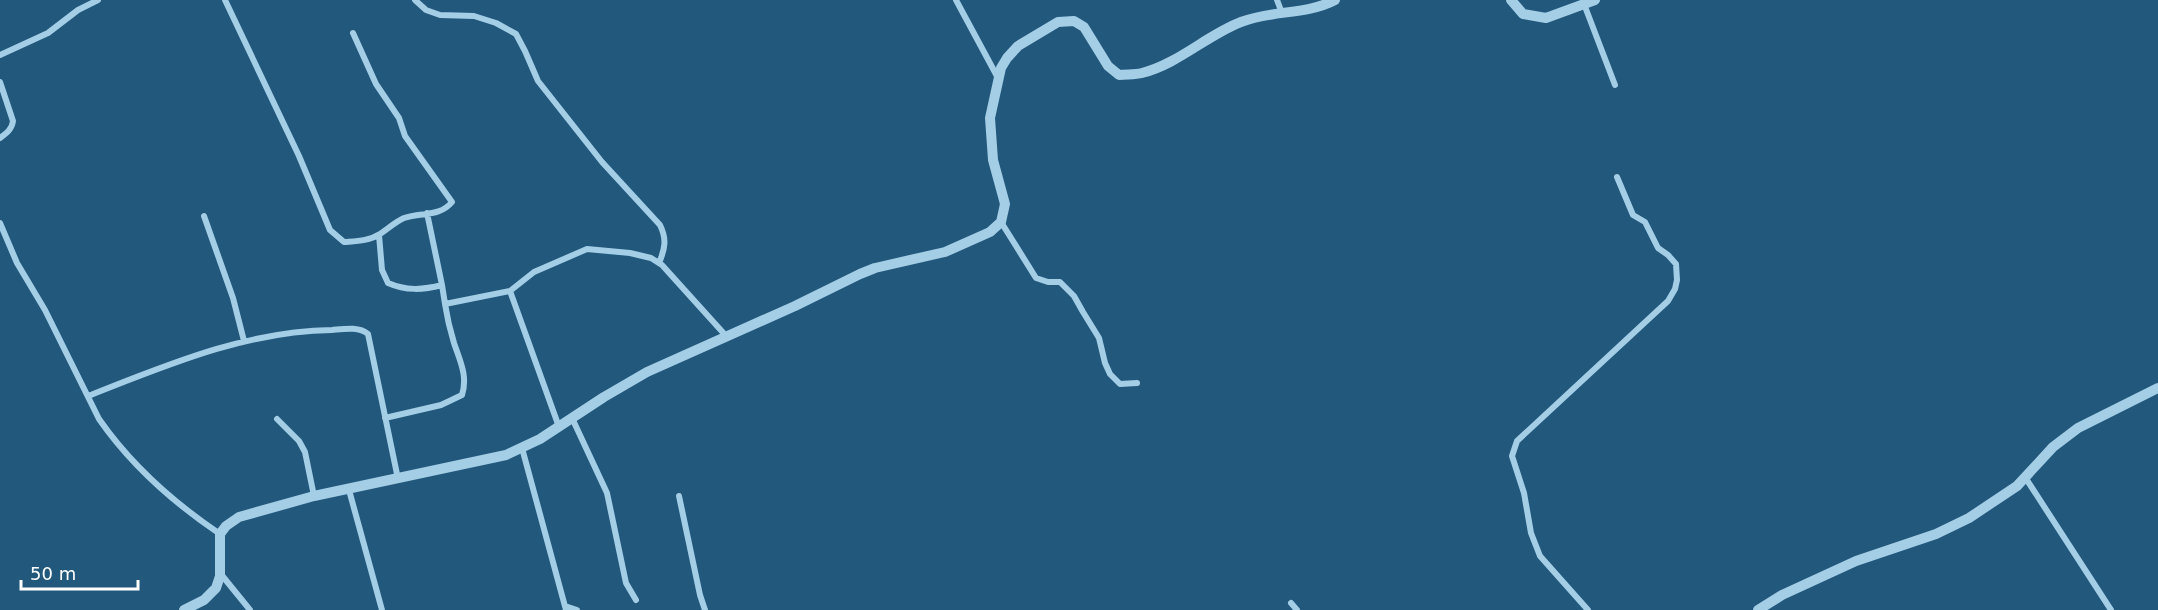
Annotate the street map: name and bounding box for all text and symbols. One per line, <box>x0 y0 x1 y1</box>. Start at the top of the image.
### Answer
scale bar <box>21 553 138 591</box>
text: 50 m <box>30 563 76 584</box>

